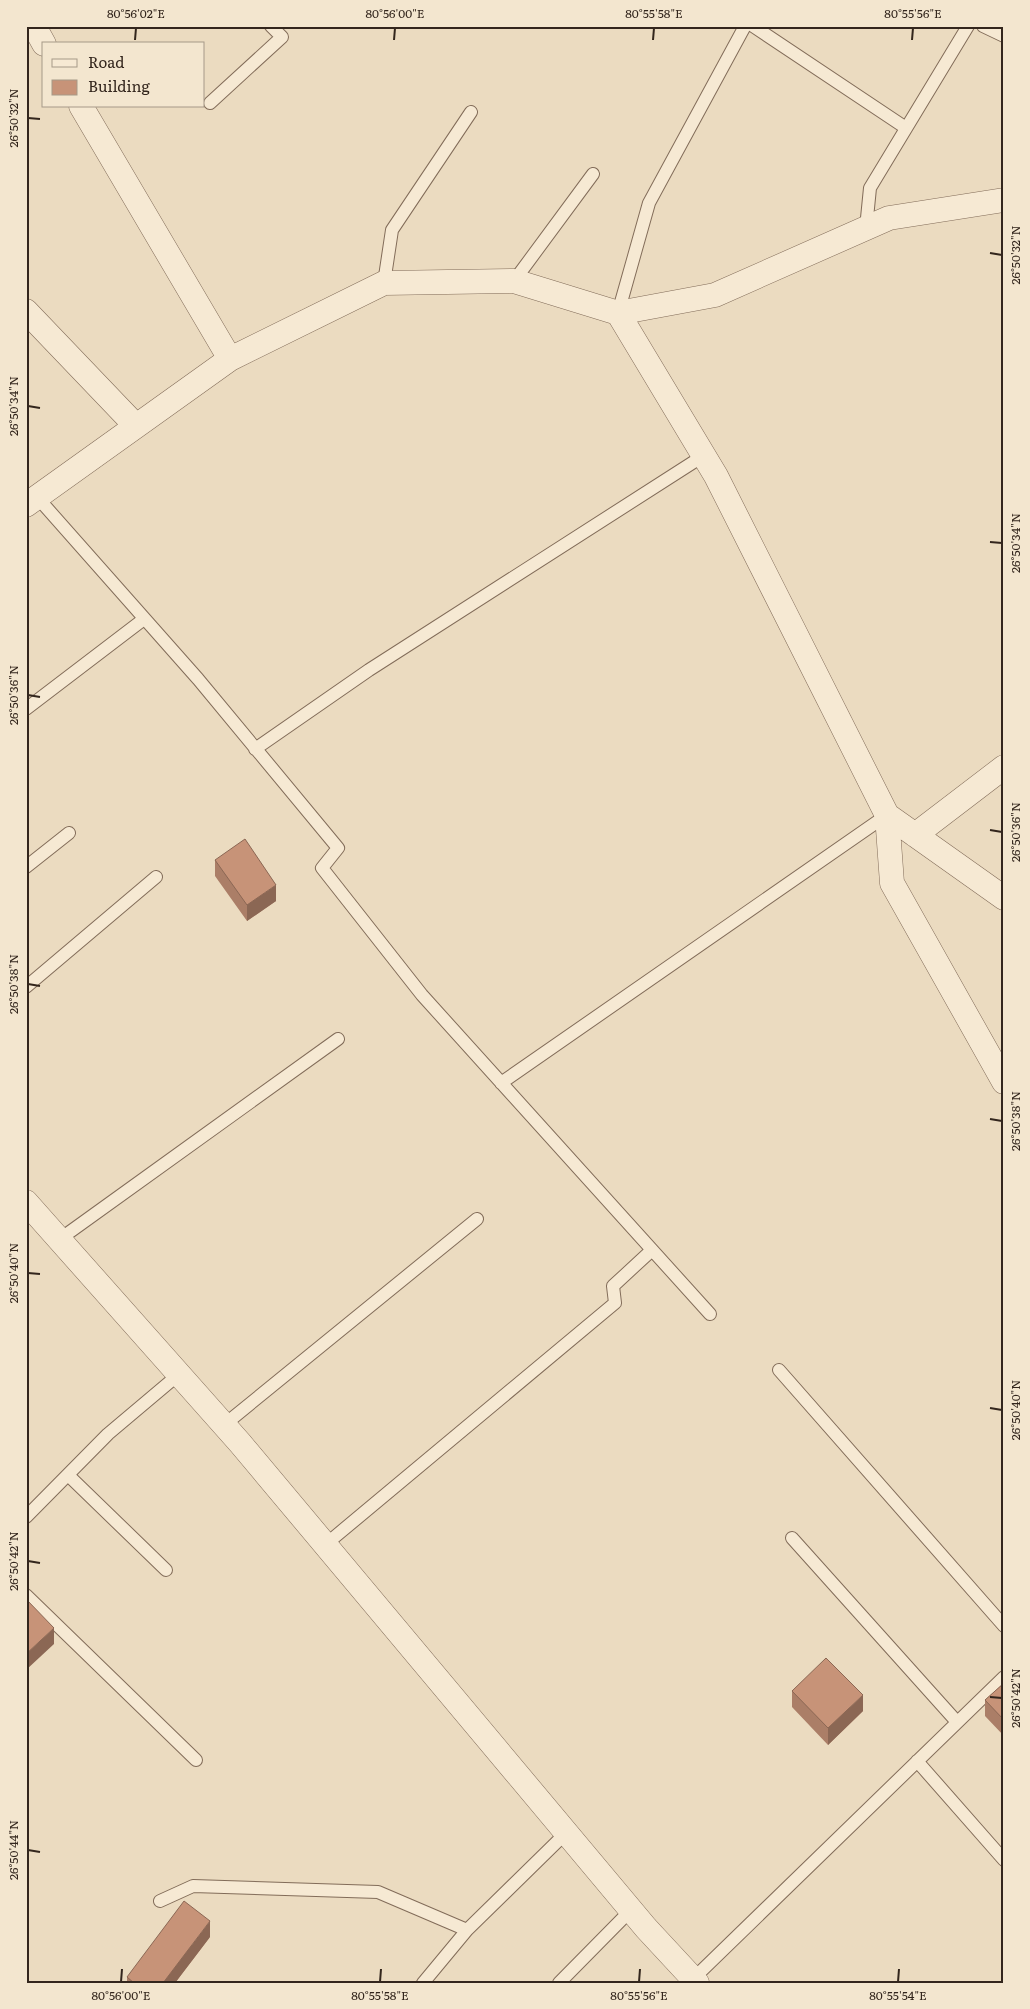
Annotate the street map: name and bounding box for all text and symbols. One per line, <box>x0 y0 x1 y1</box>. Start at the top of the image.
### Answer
text: 80°56'02"E <box>107 4 165 22</box>
text: 80°56'00"E <box>365 4 425 22</box>
text: 80°55'58"E <box>625 4 683 22</box>
text: 80°55'56"E <box>884 4 942 22</box>
legend <box>42 42 205 108</box>
text: Road <box>88 50 124 73</box>
text: Building <box>88 74 150 97</box>
text: 26°50'32"N <box>4 88 22 148</box>
text: 26°50'32"N <box>1006 225 1024 285</box>
text: 26°50'34"N <box>4 376 22 436</box>
text: 26°50'34"N <box>1006 513 1024 573</box>
text: 26°50'36"N <box>4 665 22 725</box>
text: 26°50'36"N <box>1006 802 1024 862</box>
text: 26°50'38"N <box>4 954 22 1014</box>
text: 26°50'38"N <box>1006 1091 1024 1151</box>
text: 26°50'40"N <box>4 1243 22 1303</box>
text: 26°50'40"N <box>1006 1380 1024 1440</box>
text: 26°50'42"N <box>4 1531 22 1591</box>
text: 26°50'42"N <box>1006 1668 1024 1728</box>
text: 26°50'44"N <box>4 1820 22 1880</box>
text: 80°56'00"E <box>91 1986 151 2004</box>
text: 80°55'58"E <box>351 1986 409 2004</box>
text: 80°55'56"E <box>610 1986 668 2004</box>
text: 80°55'54"E <box>869 1986 927 2004</box>

